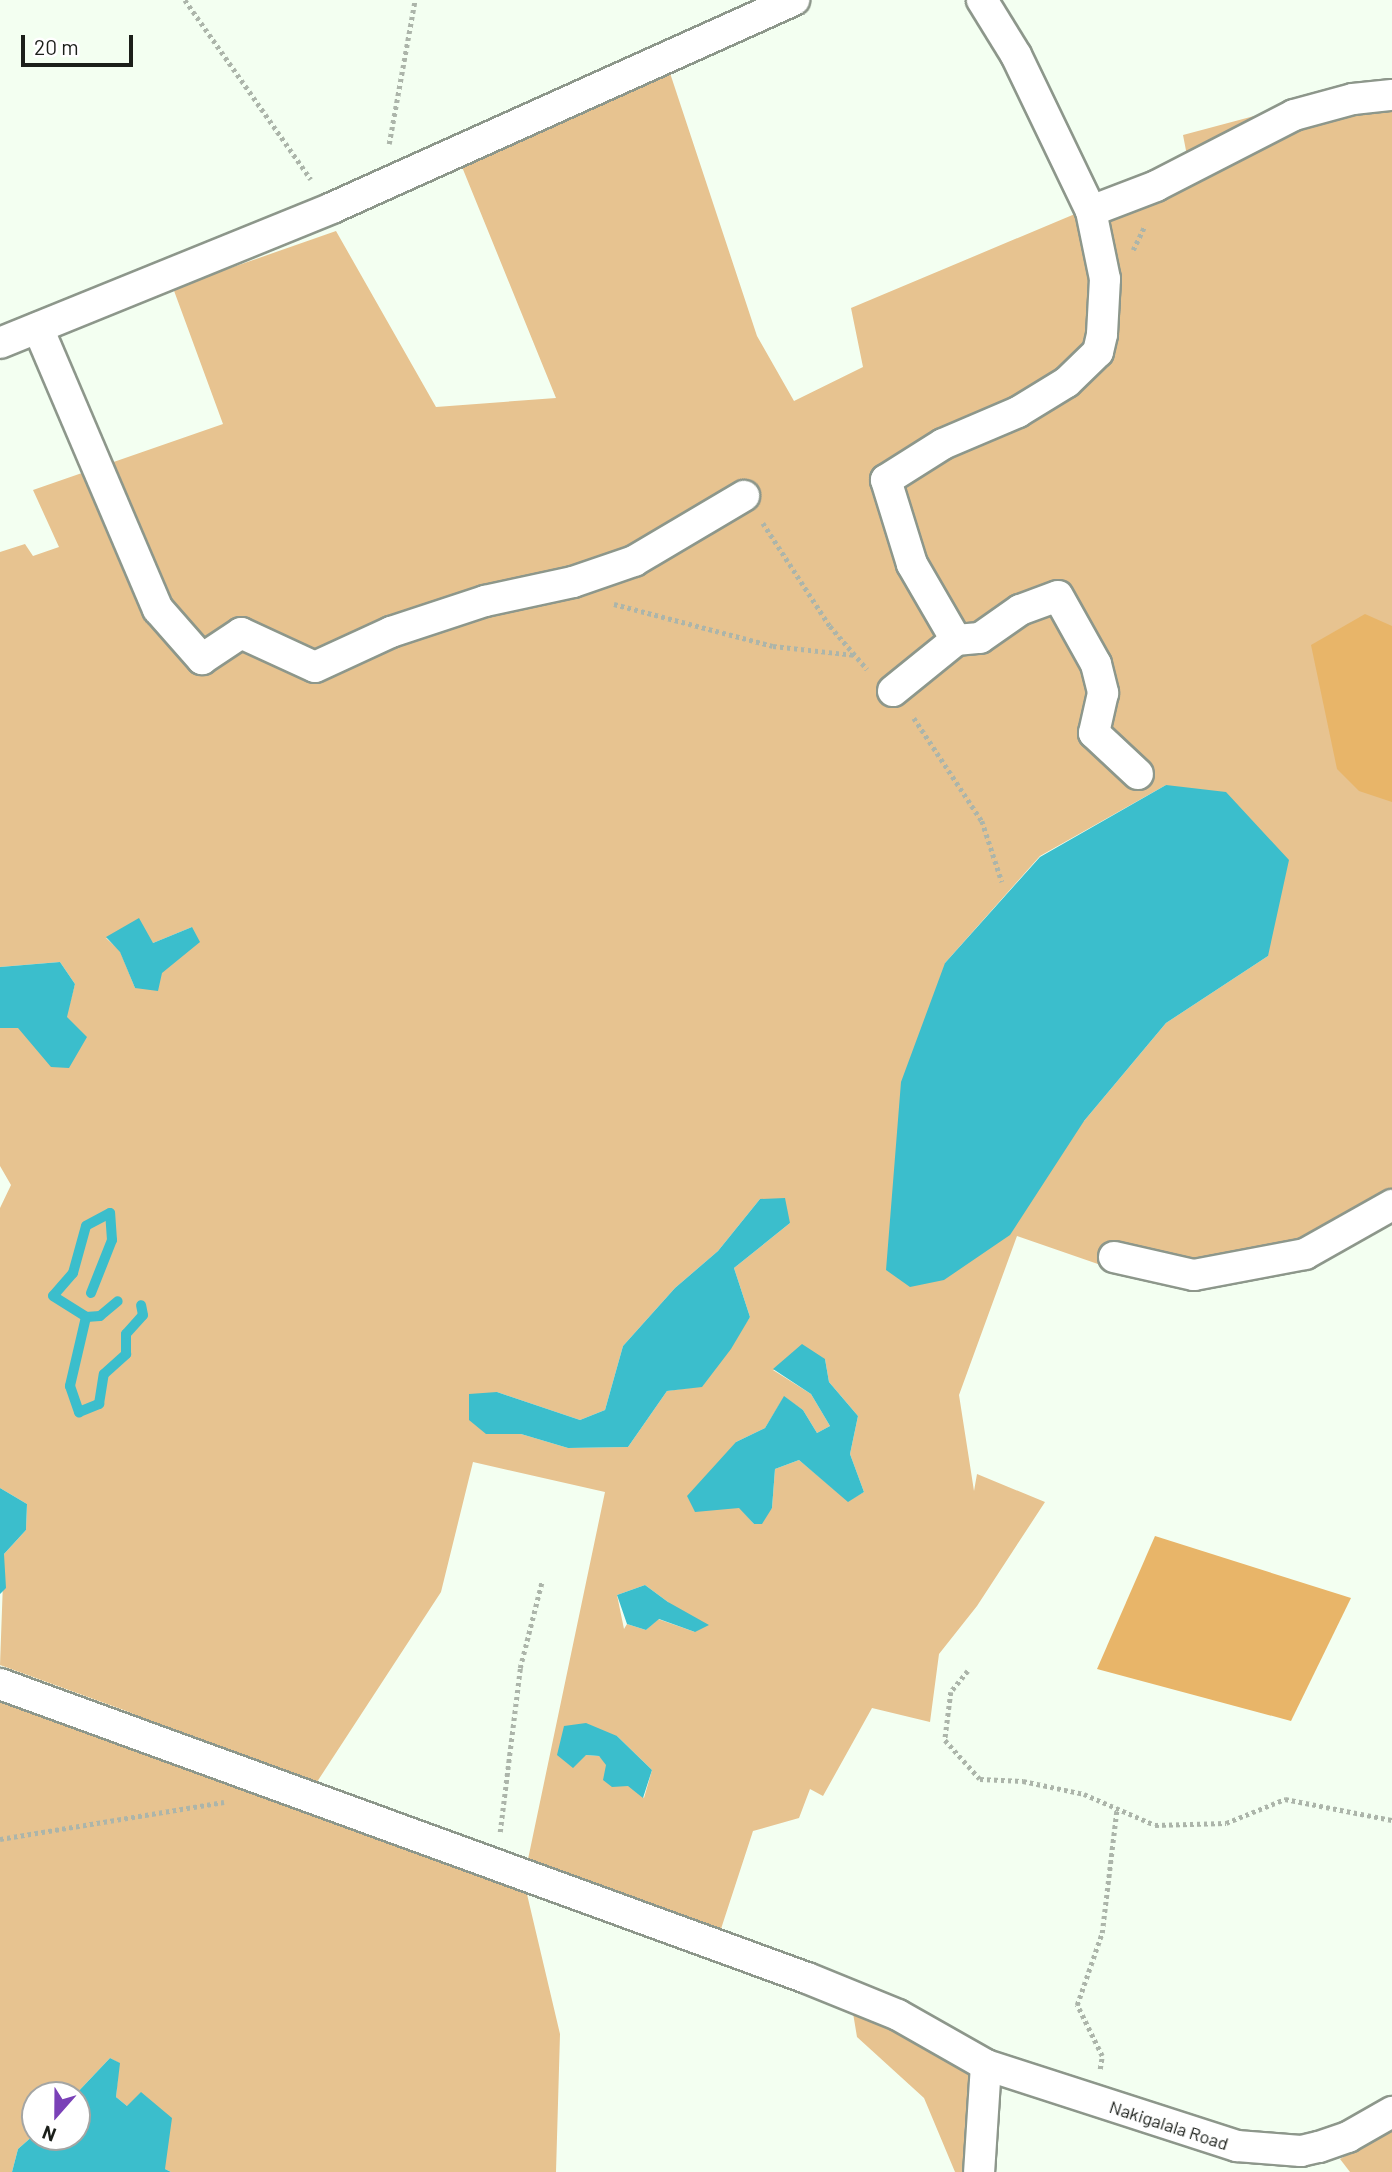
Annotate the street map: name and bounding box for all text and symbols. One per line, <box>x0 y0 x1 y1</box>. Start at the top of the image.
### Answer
scale bar <box>24 21 136 65</box>
text: 20 m <box>34 34 79 59</box>
north arrow <box>21 2081 91 2151</box>
street label: Nakigalala Road <box>1107 2096 1231 2154</box>
text: N <box>39 2121 59 2147</box>

